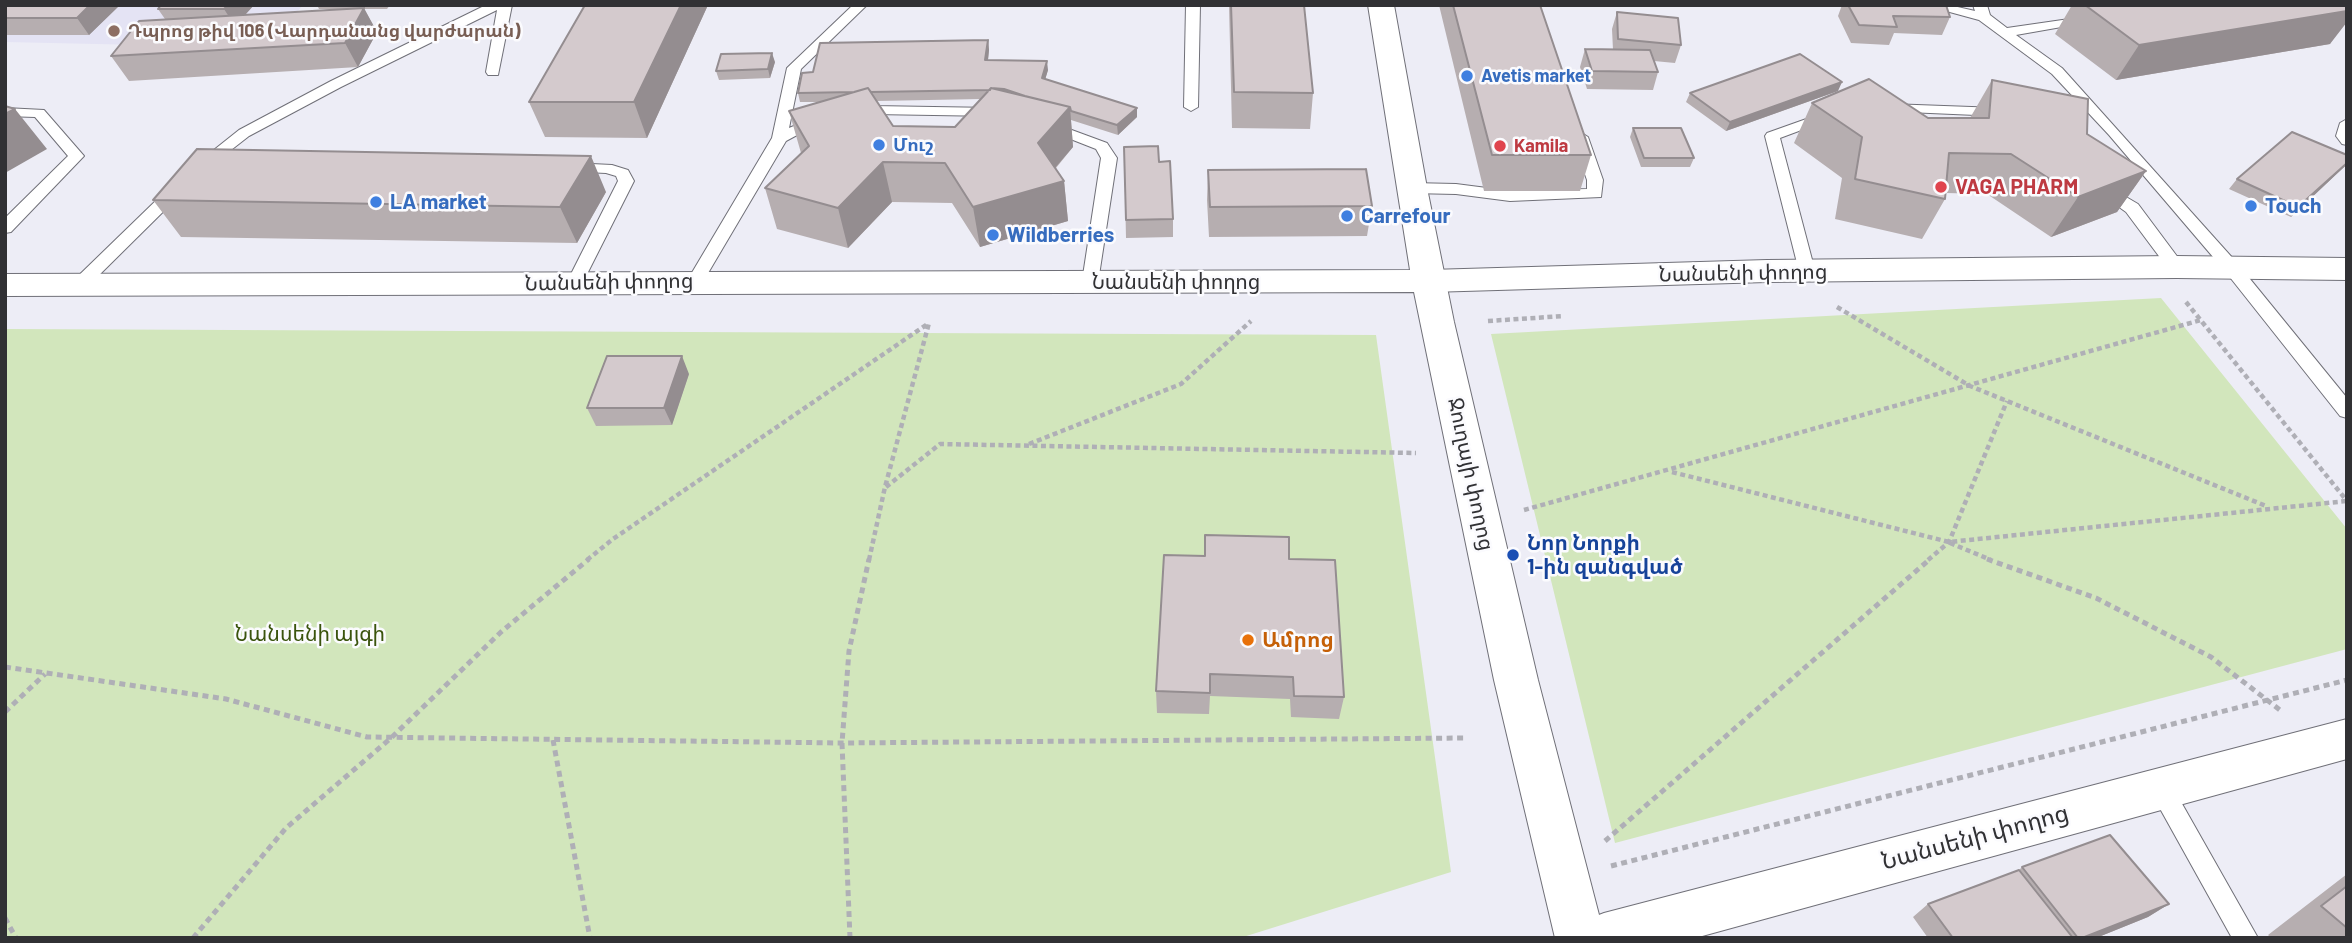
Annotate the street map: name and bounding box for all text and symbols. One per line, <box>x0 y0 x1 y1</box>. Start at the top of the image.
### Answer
place label: Դպրոց թիվ 106 (Վարդանանց վարժարան) <box>128 20 521 42</box>
marker: Դպրոց թիվ 106 (Վարդանանց վարժարան) <box>106 23 122 39</box>
place label: Avetis market <box>1481 65 1591 87</box>
marker: Avetis market <box>1459 68 1475 84</box>
place label: Մուշ <box>893 134 933 156</box>
place label: Kamila <box>1514 135 1568 157</box>
marker: Մուշ <box>871 137 887 153</box>
marker: Kamila <box>1492 138 1508 154</box>
place label: VAGA PHARM <box>1955 174 2078 200</box>
marker: VAGA PHARM <box>1933 179 1949 195</box>
place label: LA market <box>390 189 487 215</box>
place label: Touch <box>2265 193 2321 219</box>
marker: LA market <box>368 194 384 210</box>
marker: Touch <box>2243 198 2259 214</box>
place label: Carrefour <box>1361 203 1450 229</box>
marker: Carrefour <box>1339 208 1355 224</box>
place label: Wildberries <box>1007 222 1114 248</box>
marker: Wildberries <box>985 227 1001 243</box>
street label: Նանսենի փողոց <box>1658 259 1828 287</box>
street label: Նանսենի փողոց <box>524 268 694 296</box>
street label: Նանսենի փողոց <box>1092 269 1260 295</box>
street label: Ջուղայի փողոց <box>1442 395 1500 553</box>
place label: Նոր Նորքի 1-ին զանգված <box>1527 530 1683 580</box>
marker: Նոր Նորքի 1-ին զանգված <box>1505 547 1521 563</box>
park label: Նանսենի այգի <box>235 621 385 647</box>
place label: Ամրոց <box>1262 627 1334 653</box>
marker: Ամրոց <box>1240 632 1256 648</box>
street label: Նանսենի փողոց <box>1878 798 2072 876</box>

